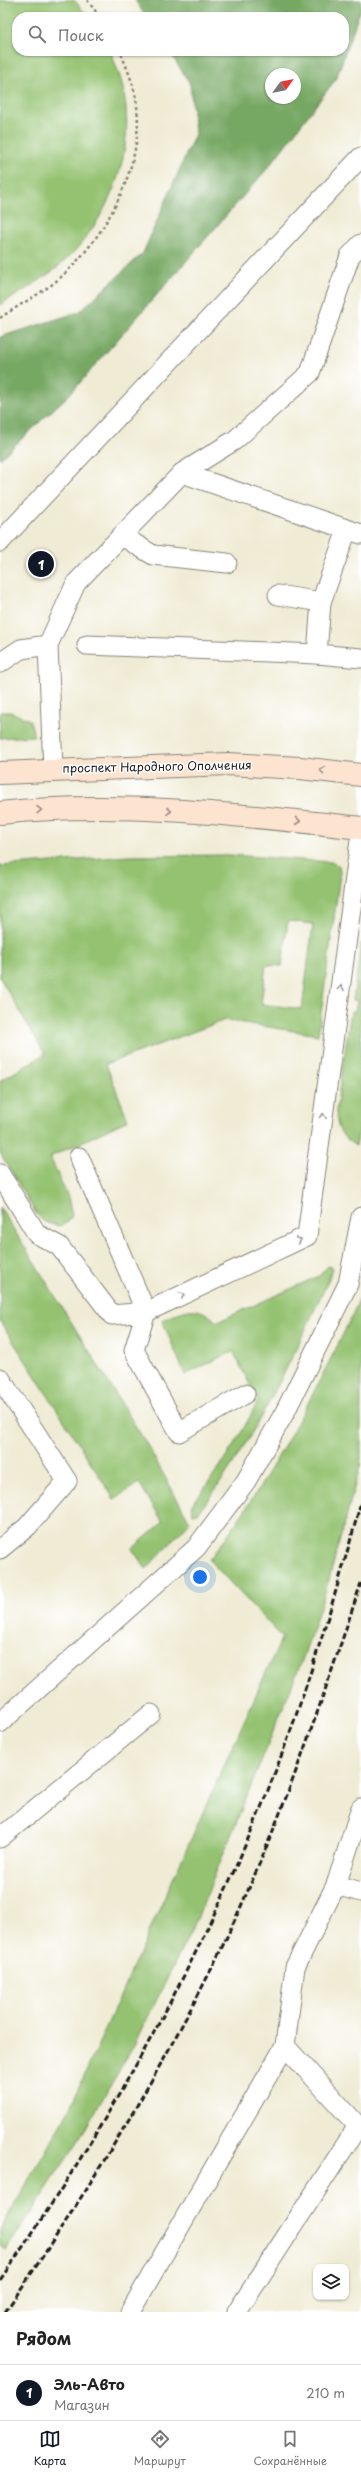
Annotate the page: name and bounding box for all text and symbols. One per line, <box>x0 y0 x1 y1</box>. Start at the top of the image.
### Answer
search box <box>12 12 349 56</box>
icon: search <box>26 23 48 45</box>
text: Поиск <box>58 23 104 46</box>
north arrow <box>265 68 301 104</box>
pin: 1 <box>28 549 54 579</box>
street label: проспект Народного Ополчения <box>62 755 252 777</box>
one-way arrow <box>319 766 325 775</box>
one-way arrow <box>36 806 42 814</box>
one-way arrow <box>166 807 172 815</box>
one-way arrow <box>295 816 301 825</box>
one-way arrow <box>336 984 345 991</box>
one-way arrow <box>319 1113 328 1119</box>
one-way arrow <box>295 1237 303 1245</box>
one-way arrow <box>177 1292 185 1300</box>
your location <box>190 1567 210 1587</box>
map controls <box>313 2264 349 2300</box>
button: layers <box>313 2264 349 2300</box>
text: Рядом <box>16 2325 71 2351</box>
text: Эль-Авто <box>54 2372 125 2395</box>
text: 1 <box>26 2383 32 2402</box>
text: 210 m <box>306 2383 345 2402</box>
text: Магазин <box>54 2395 110 2414</box>
tab: Карта <box>34 2428 66 2469</box>
tab: Маршрут <box>134 2428 186 2469</box>
tab: Сохранённые <box>254 2428 327 2469</box>

